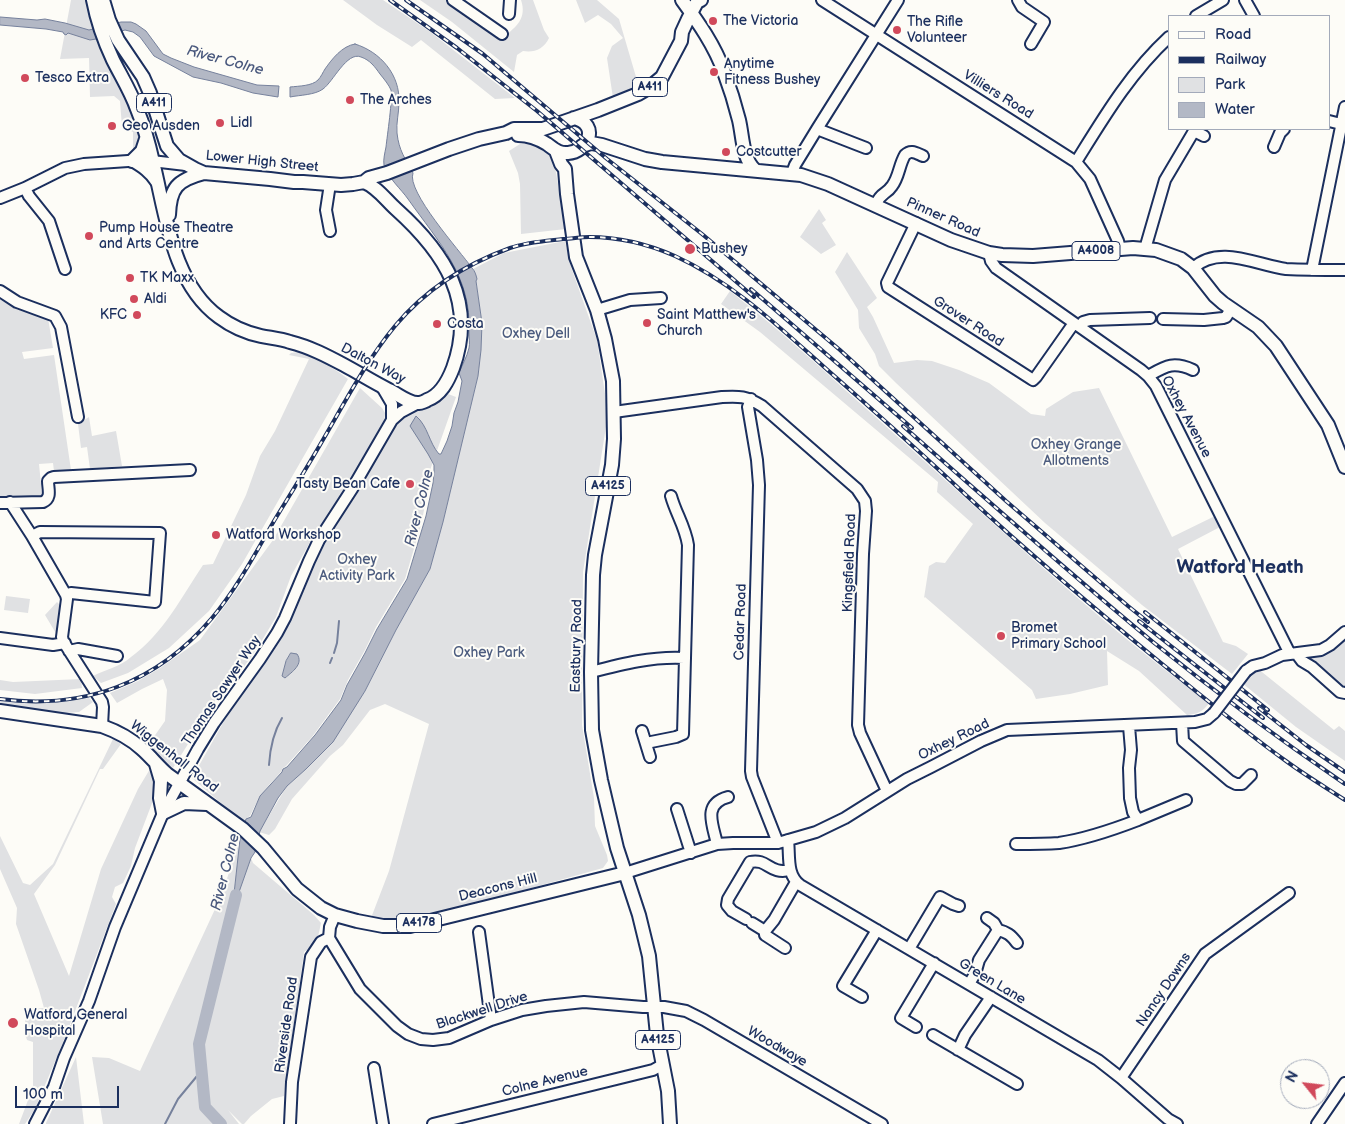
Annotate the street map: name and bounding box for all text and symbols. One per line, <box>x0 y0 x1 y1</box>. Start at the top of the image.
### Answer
place label: The Victoria <box>723 13 798 29</box>
place label: The Rifle Volunteer <box>907 14 967 46</box>
marker: The Victoria <box>707 15 719 27</box>
legend <box>1168 15 1330 130</box>
marker: The Rifle Volunteer <box>891 24 903 36</box>
text: Road <box>1215 25 1251 44</box>
water label: River Colne <box>185 42 265 80</box>
text: Railway <box>1215 50 1266 69</box>
place label: Anytime Fitness Bushey <box>724 56 820 88</box>
marker: Anytime Fitness Bushey <box>708 66 720 78</box>
street label: Villiers Road <box>960 67 1036 123</box>
place label: Tesco Extra <box>35 70 109 86</box>
marker: Tesco Extra <box>19 72 31 84</box>
text: Park <box>1215 75 1245 94</box>
road number: A411 <box>632 77 668 96</box>
place label: The Arches <box>360 92 432 108</box>
road number: A411 <box>136 94 172 112</box>
marker: The Arches <box>344 94 356 106</box>
text: Water <box>1215 100 1255 119</box>
place label: Lidl <box>230 115 252 131</box>
marker: Lidl <box>214 117 226 129</box>
place label: Geo Ausden <box>122 118 200 134</box>
marker: Geo Ausden <box>106 120 118 132</box>
place label: Costcutter <box>736 144 801 160</box>
marker: Costcutter <box>720 146 732 158</box>
street label: Lower High Street <box>205 148 319 176</box>
street label: Pinner Road <box>904 194 982 242</box>
place label: Pump House Theatre and Arts Centre <box>99 220 233 252</box>
marker: Pump House Theatre and Arts Centre <box>83 230 95 242</box>
place label: Bushey <box>701 241 748 257</box>
marker: Bushey <box>683 242 697 256</box>
road number: A4008 <box>1072 242 1120 260</box>
place label: TK Maxx <box>140 270 194 286</box>
marker: TK Maxx <box>124 272 136 284</box>
place label: Aldi <box>144 291 167 307</box>
marker: Aldi <box>128 293 140 305</box>
street label: Grover Road <box>930 293 1006 351</box>
place label: KFC <box>100 307 127 323</box>
place label: Saint Matthew's Church <box>657 307 756 340</box>
marker: KFC <box>131 309 143 321</box>
place label: Costa <box>447 316 484 332</box>
marker: Saint Matthew's Church <box>641 317 653 329</box>
marker: Costa <box>431 318 443 330</box>
park label: Oxhey Dell <box>502 326 570 342</box>
street label: Dalton Way <box>338 340 408 388</box>
street label: Oxhey Avenue <box>1157 373 1215 461</box>
park label: Oxhey Grange Allotments <box>1031 437 1121 470</box>
water label: River Colne <box>402 468 438 548</box>
place label: Tasty Bean Cafe <box>296 476 400 492</box>
road number: A4125 <box>586 476 630 496</box>
marker: Tasty Bean Cafe <box>404 478 416 490</box>
street label: Kingsfield Road <box>840 513 860 613</box>
place label: Watford Workshop <box>226 527 341 543</box>
marker: Watford Workshop <box>210 529 222 541</box>
park label: Oxhey Activity Park <box>319 552 395 584</box>
district label: Watford Heath <box>1176 557 1304 579</box>
street label: Cedar Road <box>731 583 751 661</box>
street label: Eastbury Road <box>568 599 586 693</box>
place label: Bromet Primary School <box>1011 620 1106 652</box>
marker: Bromet Primary School <box>995 630 1007 642</box>
street label: Thomas Sawyer Way <box>179 633 265 749</box>
park label: Oxhey Park <box>453 645 525 661</box>
street label: Oxhey Road <box>916 716 992 764</box>
street label: Wiggenhall Road <box>127 717 221 797</box>
water label: River Colne <box>208 832 244 912</box>
street label: Deacons Hill <box>457 870 539 906</box>
road number: A4178 <box>396 914 442 932</box>
street label: Nancy Downs <box>1133 950 1195 1030</box>
street label: Green Lane <box>955 955 1029 1009</box>
street label: Riverside Road <box>272 976 302 1074</box>
street label: Blackwell Drive <box>434 988 530 1034</box>
place label: Watford General Hospital <box>24 1007 127 1040</box>
marker: Watford General Hospital <box>6 1016 20 1030</box>
street label: Woodwaye <box>744 1023 810 1071</box>
road number: A4125 <box>636 1030 680 1050</box>
north arrow <box>1280 1059 1330 1109</box>
street label: Colne Avenue <box>500 1063 590 1101</box>
text: N <box>1282 1068 1302 1086</box>
scale bar <box>18 1076 121 1108</box>
text: 100 m <box>23 1085 63 1104</box>

